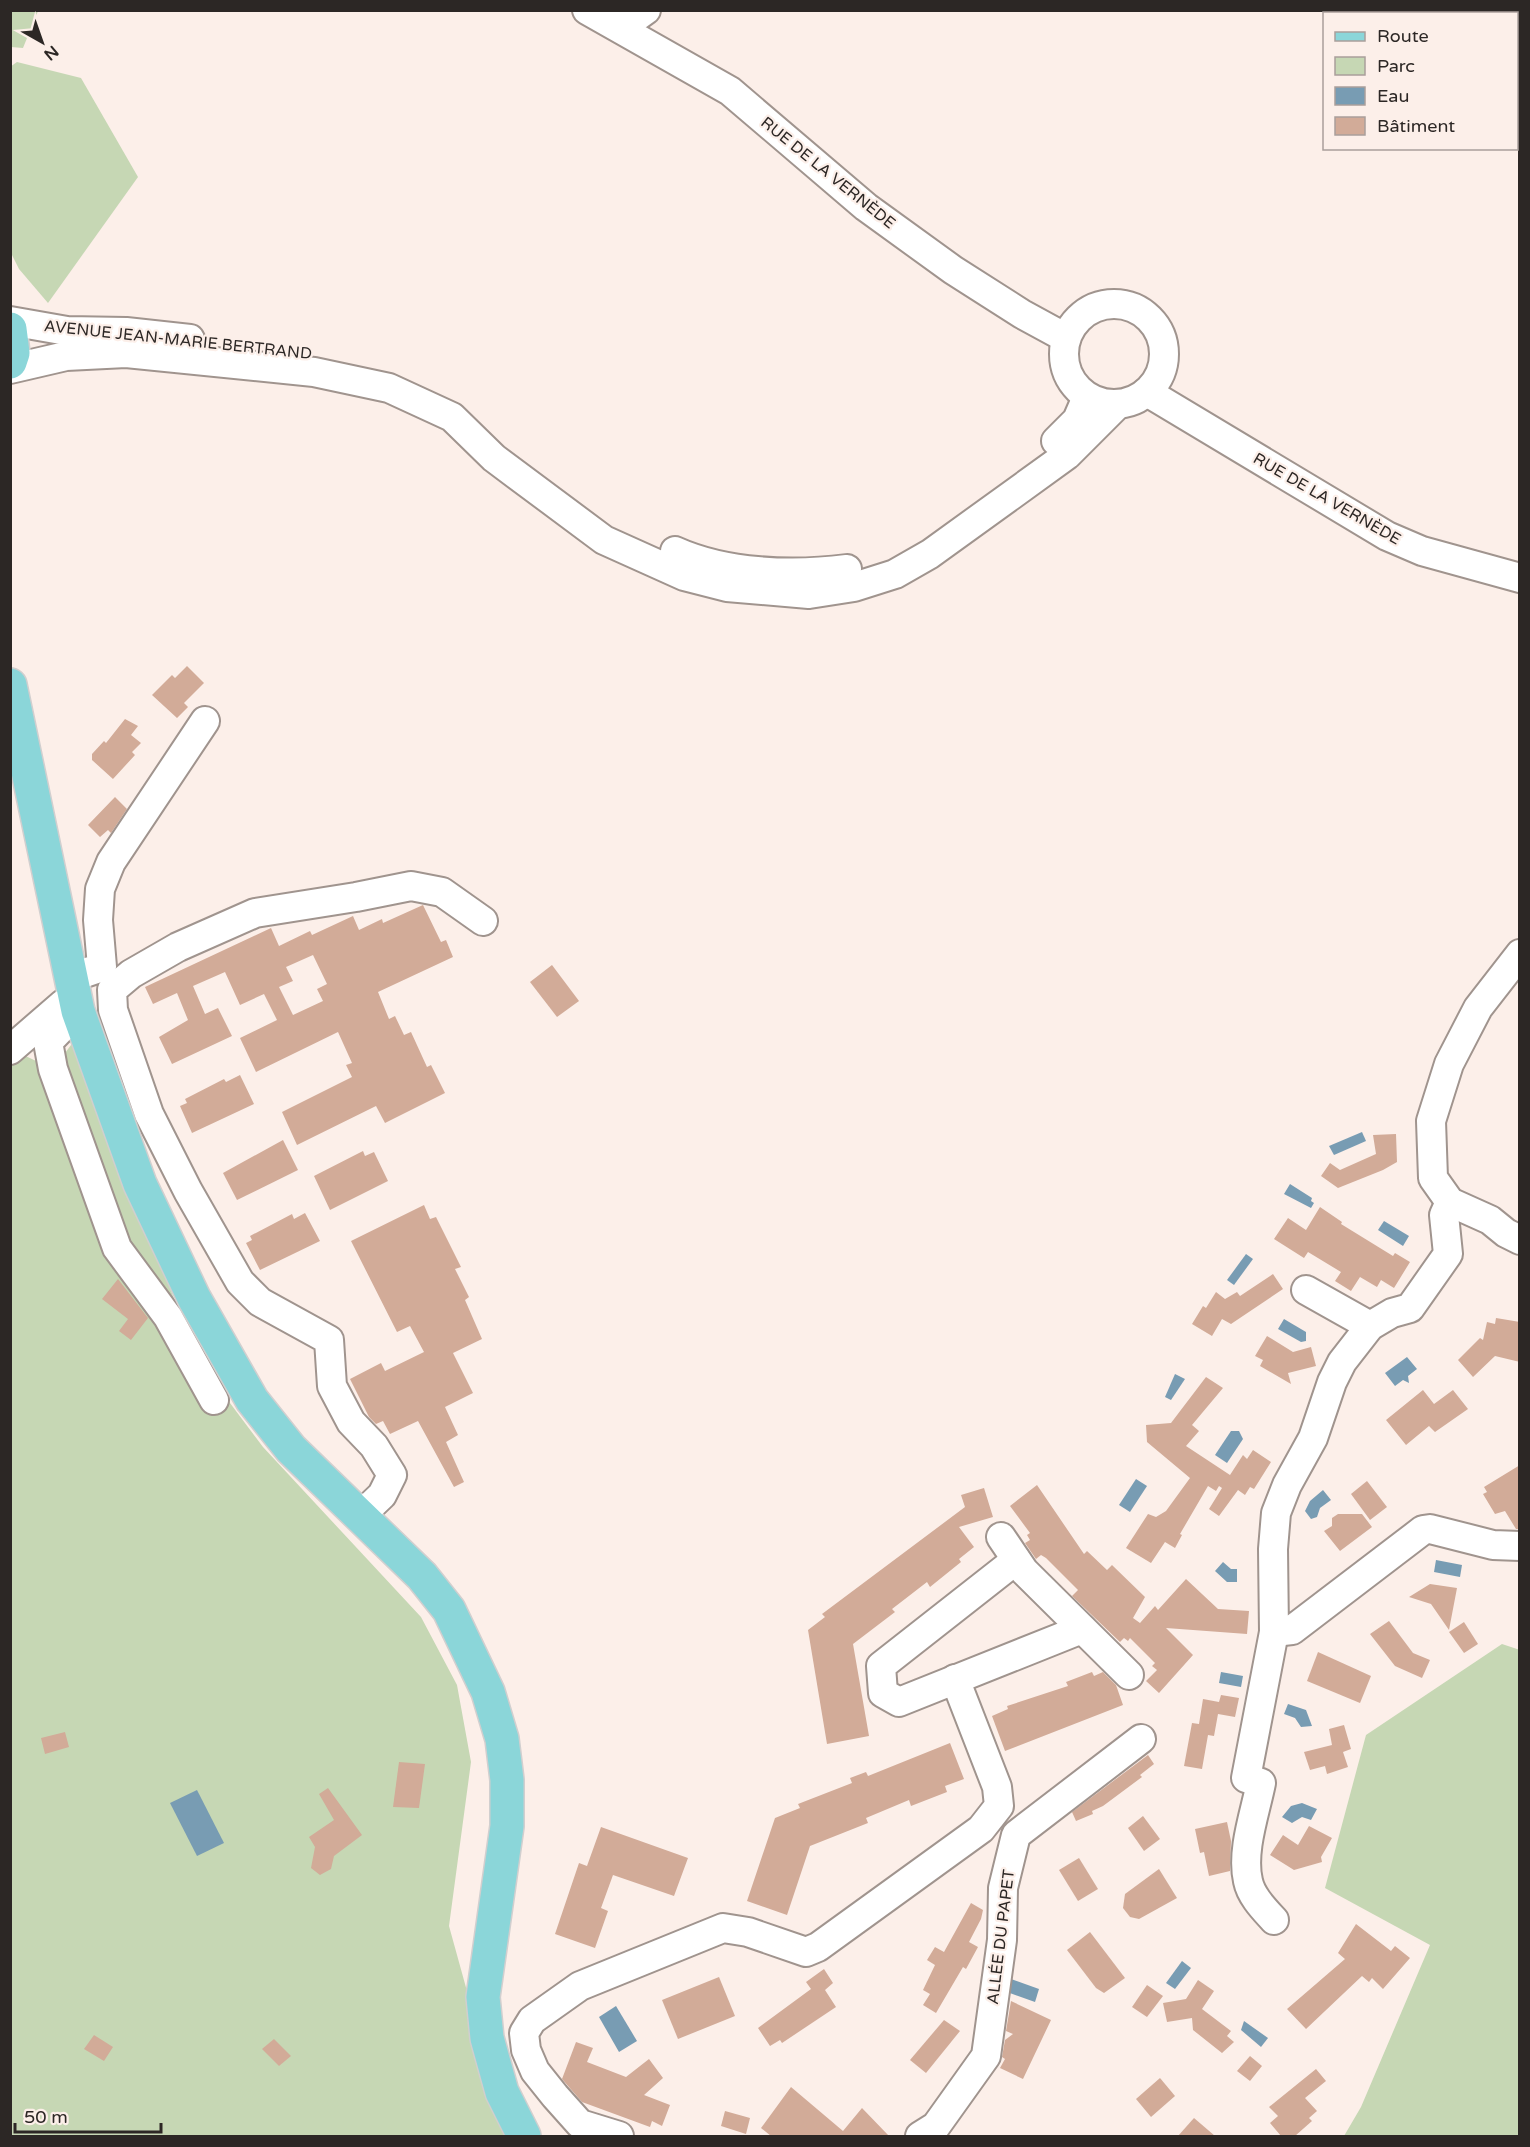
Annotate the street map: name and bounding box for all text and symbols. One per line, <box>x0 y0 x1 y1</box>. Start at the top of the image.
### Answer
north arrow <box>12 12 72 72</box>
legend <box>1323 12 1518 150</box>
text: Route <box>1377 25 1429 47</box>
text: N <box>40 41 62 65</box>
text: Parc <box>1377 55 1415 77</box>
text: Eau <box>1377 85 1409 107</box>
street label: RUE DE LA VERNÈDE <box>757 113 899 233</box>
text: Bâtiment <box>1377 115 1455 137</box>
street label: AVENUE JEAN-MARIE BERTRAND <box>43 316 313 364</box>
street label: RUE DE LA VERNÈDE <box>1250 449 1404 549</box>
street label: ALLÉE DU PAPET <box>983 1868 1019 2006</box>
scale bar <box>15 2096 160 2134</box>
text: 50 m <box>24 2106 68 2128</box>

